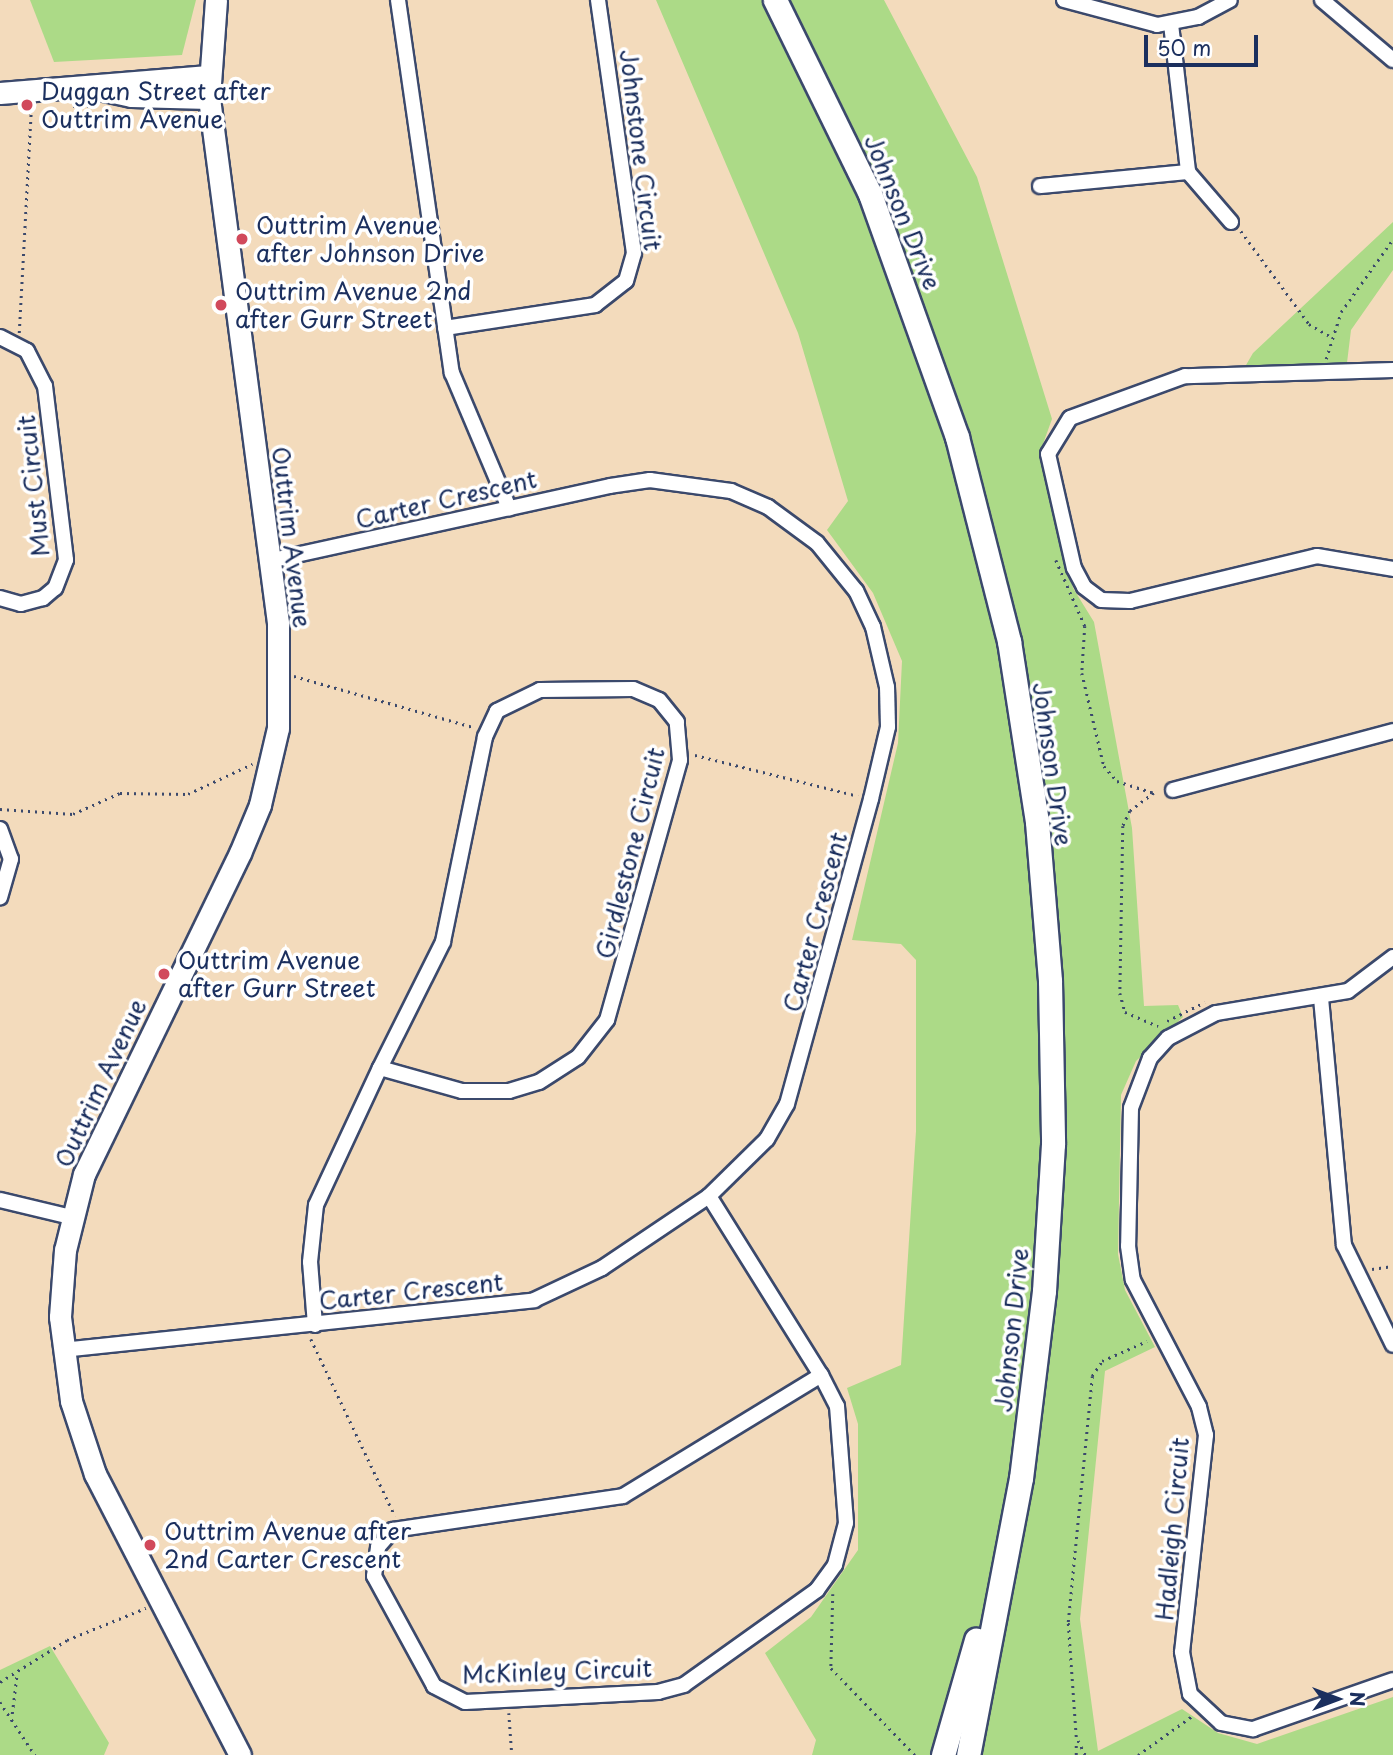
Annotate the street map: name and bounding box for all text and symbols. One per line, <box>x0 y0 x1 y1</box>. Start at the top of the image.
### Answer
scale bar <box>1148 21 1262 65</box>
text: 50 m <box>1157 31 1211 63</box>
street label: Johnstone Circuit <box>614 47 668 253</box>
place label: Duggan Street after Outtrim Avenue <box>41 77 275 133</box>
marker: Duggan Street after Outtrim Avenue <box>19 97 35 113</box>
street label: Johnson Drive <box>859 131 947 293</box>
place label: Outtrim Avenue after Johnson Drive <box>256 211 486 267</box>
marker: Outtrim Avenue after Johnson Drive <box>234 231 250 247</box>
place label: Outtrim Avenue 2nd after Gurr Street <box>235 277 469 333</box>
marker: Outtrim Avenue 2nd after Gurr Street <box>213 297 229 313</box>
street label: Must Circuit <box>11 413 55 559</box>
street label: Outtrim Avenue <box>267 446 317 628</box>
street label: Carter Crescent <box>352 464 540 534</box>
street label: Johnson Drive <box>1027 681 1079 847</box>
street label: Girdlestone Circuit <box>590 744 670 962</box>
street label: Carter Crescent <box>777 828 853 1016</box>
place label: Outtrim Avenue after Gurr Street <box>178 946 379 1002</box>
marker: Outtrim Avenue after Gurr Street <box>156 966 172 982</box>
street label: Outtrim Avenue <box>49 995 151 1171</box>
street label: Johnson Drive <box>988 1247 1034 1413</box>
street label: Carter Crescent <box>317 1267 505 1315</box>
street label: Hadleigh Circuit <box>1150 1435 1194 1623</box>
place label: Outtrim Avenue after 2nd Carter Crescent <box>164 1517 411 1573</box>
marker: Outtrim Avenue after 2nd Carter Crescent <box>142 1537 158 1553</box>
street label: McKinley Circuit <box>461 1653 653 1689</box>
north arrow <box>1302 1664 1372 1734</box>
text: N <box>1344 1691 1372 1707</box>

